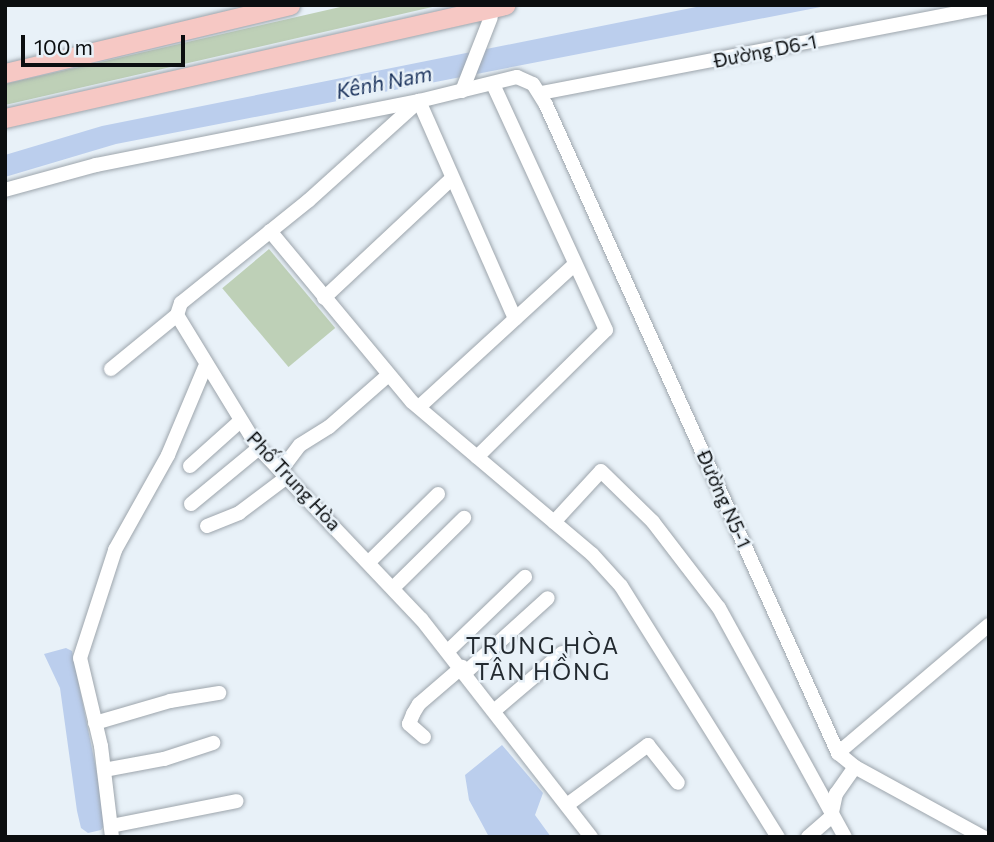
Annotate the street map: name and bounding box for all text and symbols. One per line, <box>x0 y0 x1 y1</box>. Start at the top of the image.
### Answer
scale bar <box>24 21 189 65</box>
street label: Đường D6-1 <box>712 30 818 72</box>
text: 100 m <box>34 34 93 59</box>
water label: Kênh Nam <box>334 60 434 104</box>
street label: Phố Trung Hòa <box>242 427 346 535</box>
street label: Đường N5-1 <box>692 447 756 551</box>
district label: TRUNG HÒA TÂN HỒNG <box>467 631 619 685</box>

